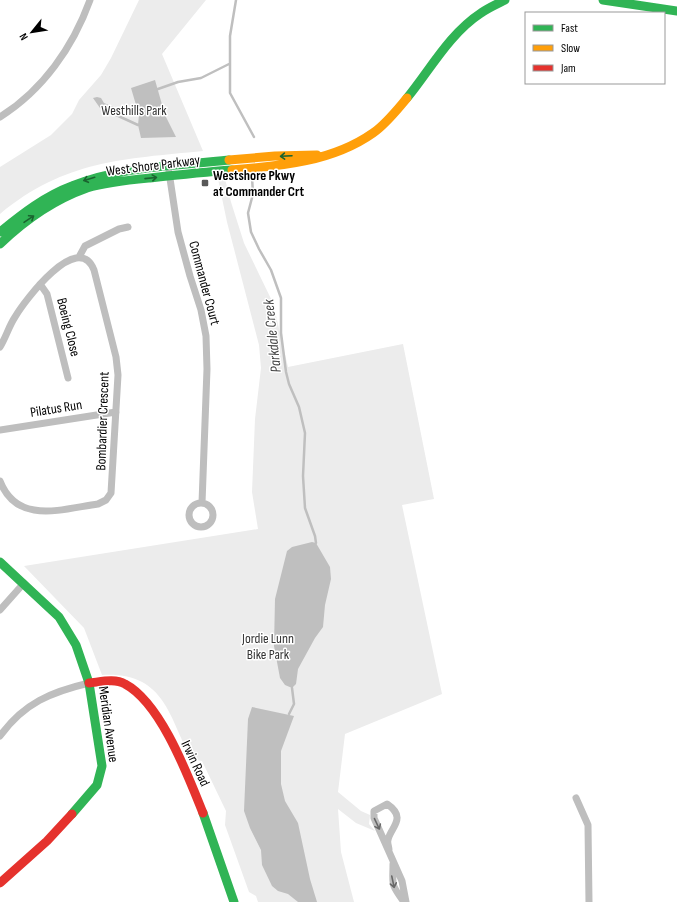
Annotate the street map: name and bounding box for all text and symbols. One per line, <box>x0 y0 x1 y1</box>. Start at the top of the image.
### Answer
north arrow <box>12 12 52 52</box>
legend <box>525 12 665 84</box>
text: Fast <box>561 21 578 36</box>
text: N <box>17 31 31 43</box>
text: Slow <box>561 41 580 56</box>
text: Jam <box>560 61 576 76</box>
park label: Westhills Park <box>101 102 167 119</box>
street label: West Shore Parkway <box>105 151 202 180</box>
one-way arrow <box>280 152 293 159</box>
place label: Westshore Pkwy at Commander Crt <box>213 167 304 200</box>
one-way arrow <box>144 174 157 182</box>
one-way arrow <box>82 176 95 183</box>
marker: Westshore Pkwy at Commander Crt <box>200 178 210 188</box>
one-way arrow <box>23 215 34 223</box>
street label: Commander Court <box>185 239 224 327</box>
street label: Boeing Close <box>53 296 84 358</box>
water label: Parkdale Creek <box>259 298 286 373</box>
street label: Bombardier Crescent <box>92 371 113 471</box>
street label: Pilatus Run <box>29 396 83 421</box>
park label: Jordie Lunn Bike Park <box>241 630 294 663</box>
street label: Meridian Avenue <box>95 685 122 763</box>
street label: Irwin Road <box>177 737 214 789</box>
one-way arrow <box>374 818 381 830</box>
one-way arrow <box>390 875 398 888</box>

